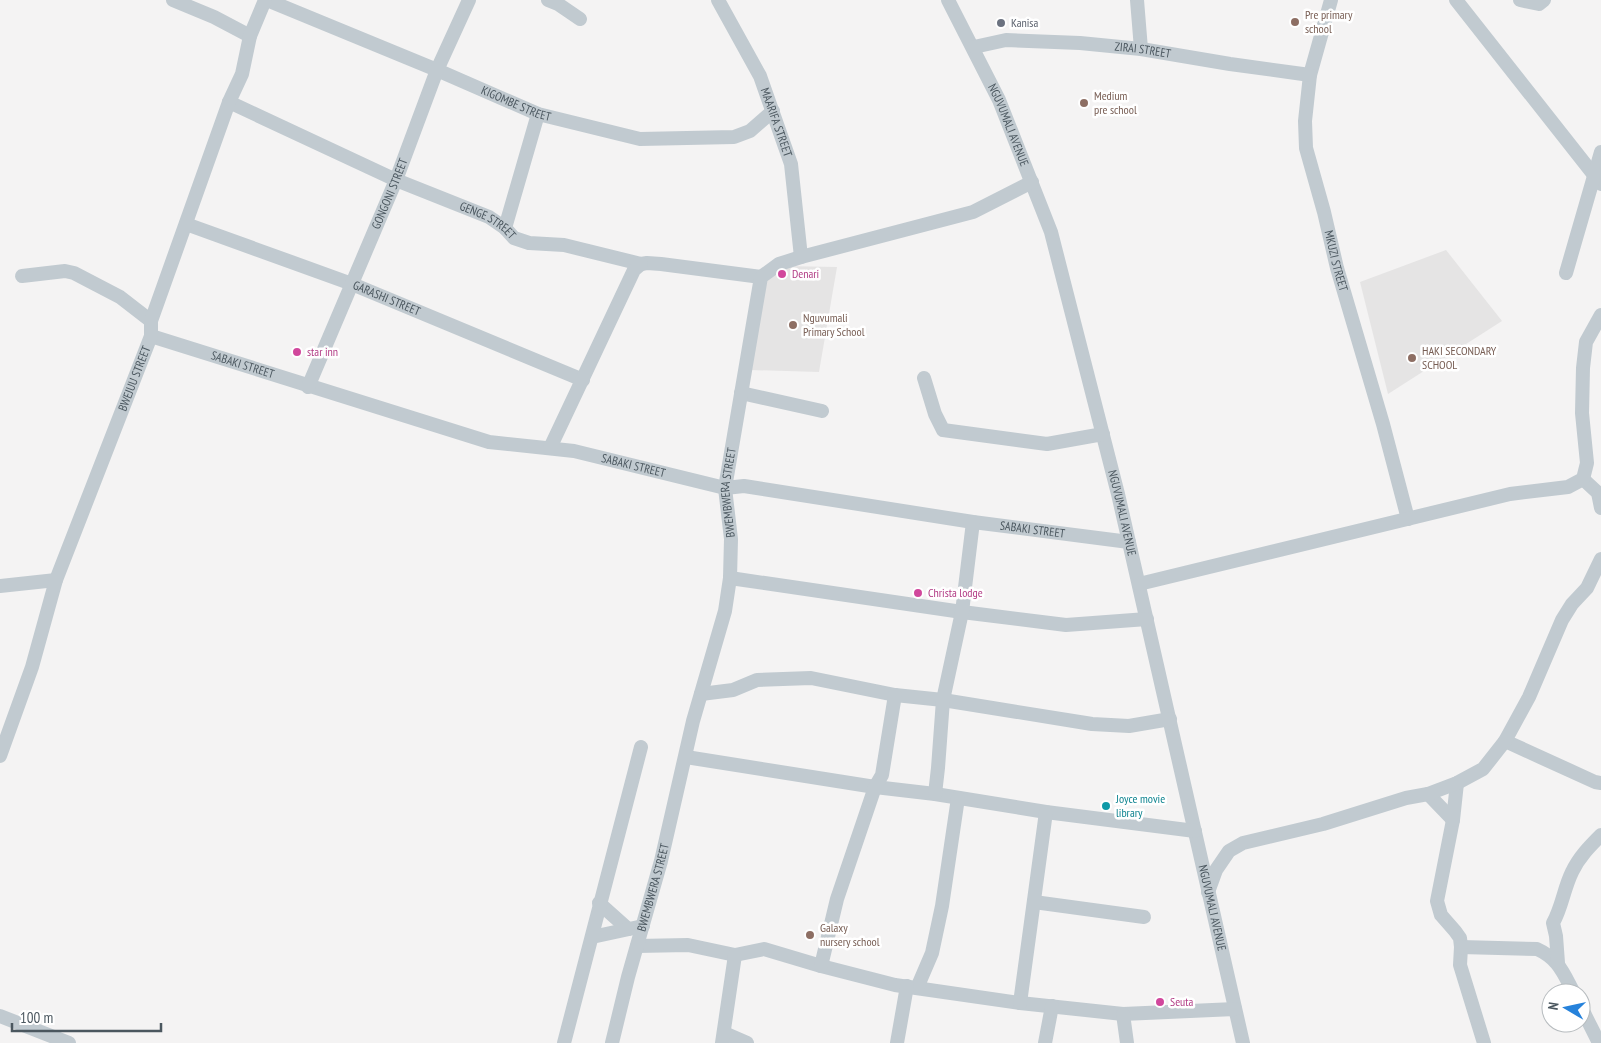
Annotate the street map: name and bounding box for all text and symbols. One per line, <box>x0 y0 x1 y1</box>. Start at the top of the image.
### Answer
place label: Pre primary school <box>1305 7 1353 36</box>
place label: Kanisa <box>1011 15 1038 30</box>
marker: Pre primary school <box>1289 16 1301 28</box>
marker: Kanisa <box>995 17 1007 29</box>
street label: ZIRAI STREET <box>1114 38 1173 61</box>
street label: NGUVUMALI AVENUE <box>985 81 1032 168</box>
street label: KIGOMBE STREET <box>479 82 553 124</box>
street label: MAARIFA STREET <box>758 86 796 159</box>
place label: Medium pre school <box>1094 88 1137 117</box>
marker: Medium pre school <box>1078 97 1090 109</box>
street label: GONGONI STREET <box>368 155 411 231</box>
street label: GENGE STREET <box>458 198 520 243</box>
street label: MKUZI STREET <box>1322 229 1352 294</box>
place label: Denari <box>792 266 819 281</box>
marker: Denari <box>776 268 788 280</box>
street label: GARASHI STREET <box>351 277 423 319</box>
place label: Nguvumali Primary School <box>803 310 865 339</box>
marker: Nguvumali Primary School <box>787 319 799 331</box>
street label: BWEJUU STREET <box>114 343 154 413</box>
place label: HAKI SECONDARY SCHOOL <box>1422 343 1497 372</box>
place label: star inn <box>307 344 338 359</box>
marker: star inn <box>291 346 303 358</box>
street label: SABAKI STREET <box>209 347 277 381</box>
marker: HAKI SECONDARY SCHOOL <box>1406 352 1418 364</box>
street label: BWEMBWERA STREET <box>717 446 739 538</box>
street label: SABAKI STREET <box>600 450 668 480</box>
street label: NGUVUMALI AVENUE <box>1105 468 1140 557</box>
street label: SABAKI STREET <box>999 518 1066 541</box>
place label: Christa lodge <box>928 585 983 600</box>
marker: Christa lodge <box>912 587 924 599</box>
place label: Joyce movie library <box>1115 791 1165 820</box>
marker: Joyce movie library <box>1100 800 1112 812</box>
street label: BWEMBWERA STREET <box>633 841 672 933</box>
street label: NGUVUMALI AVENUE <box>1196 863 1230 952</box>
place label: Galaxy nursery school <box>820 920 880 949</box>
marker: Galaxy nursery school <box>804 929 816 941</box>
north arrow <box>1541 983 1591 1033</box>
place label: Seuta <box>1170 994 1194 1009</box>
marker: Seuta <box>1154 996 1166 1008</box>
scale bar <box>12 1000 161 1032</box>
text: N <box>1544 1001 1563 1011</box>
text: 100 m <box>20 1008 53 1027</box>

